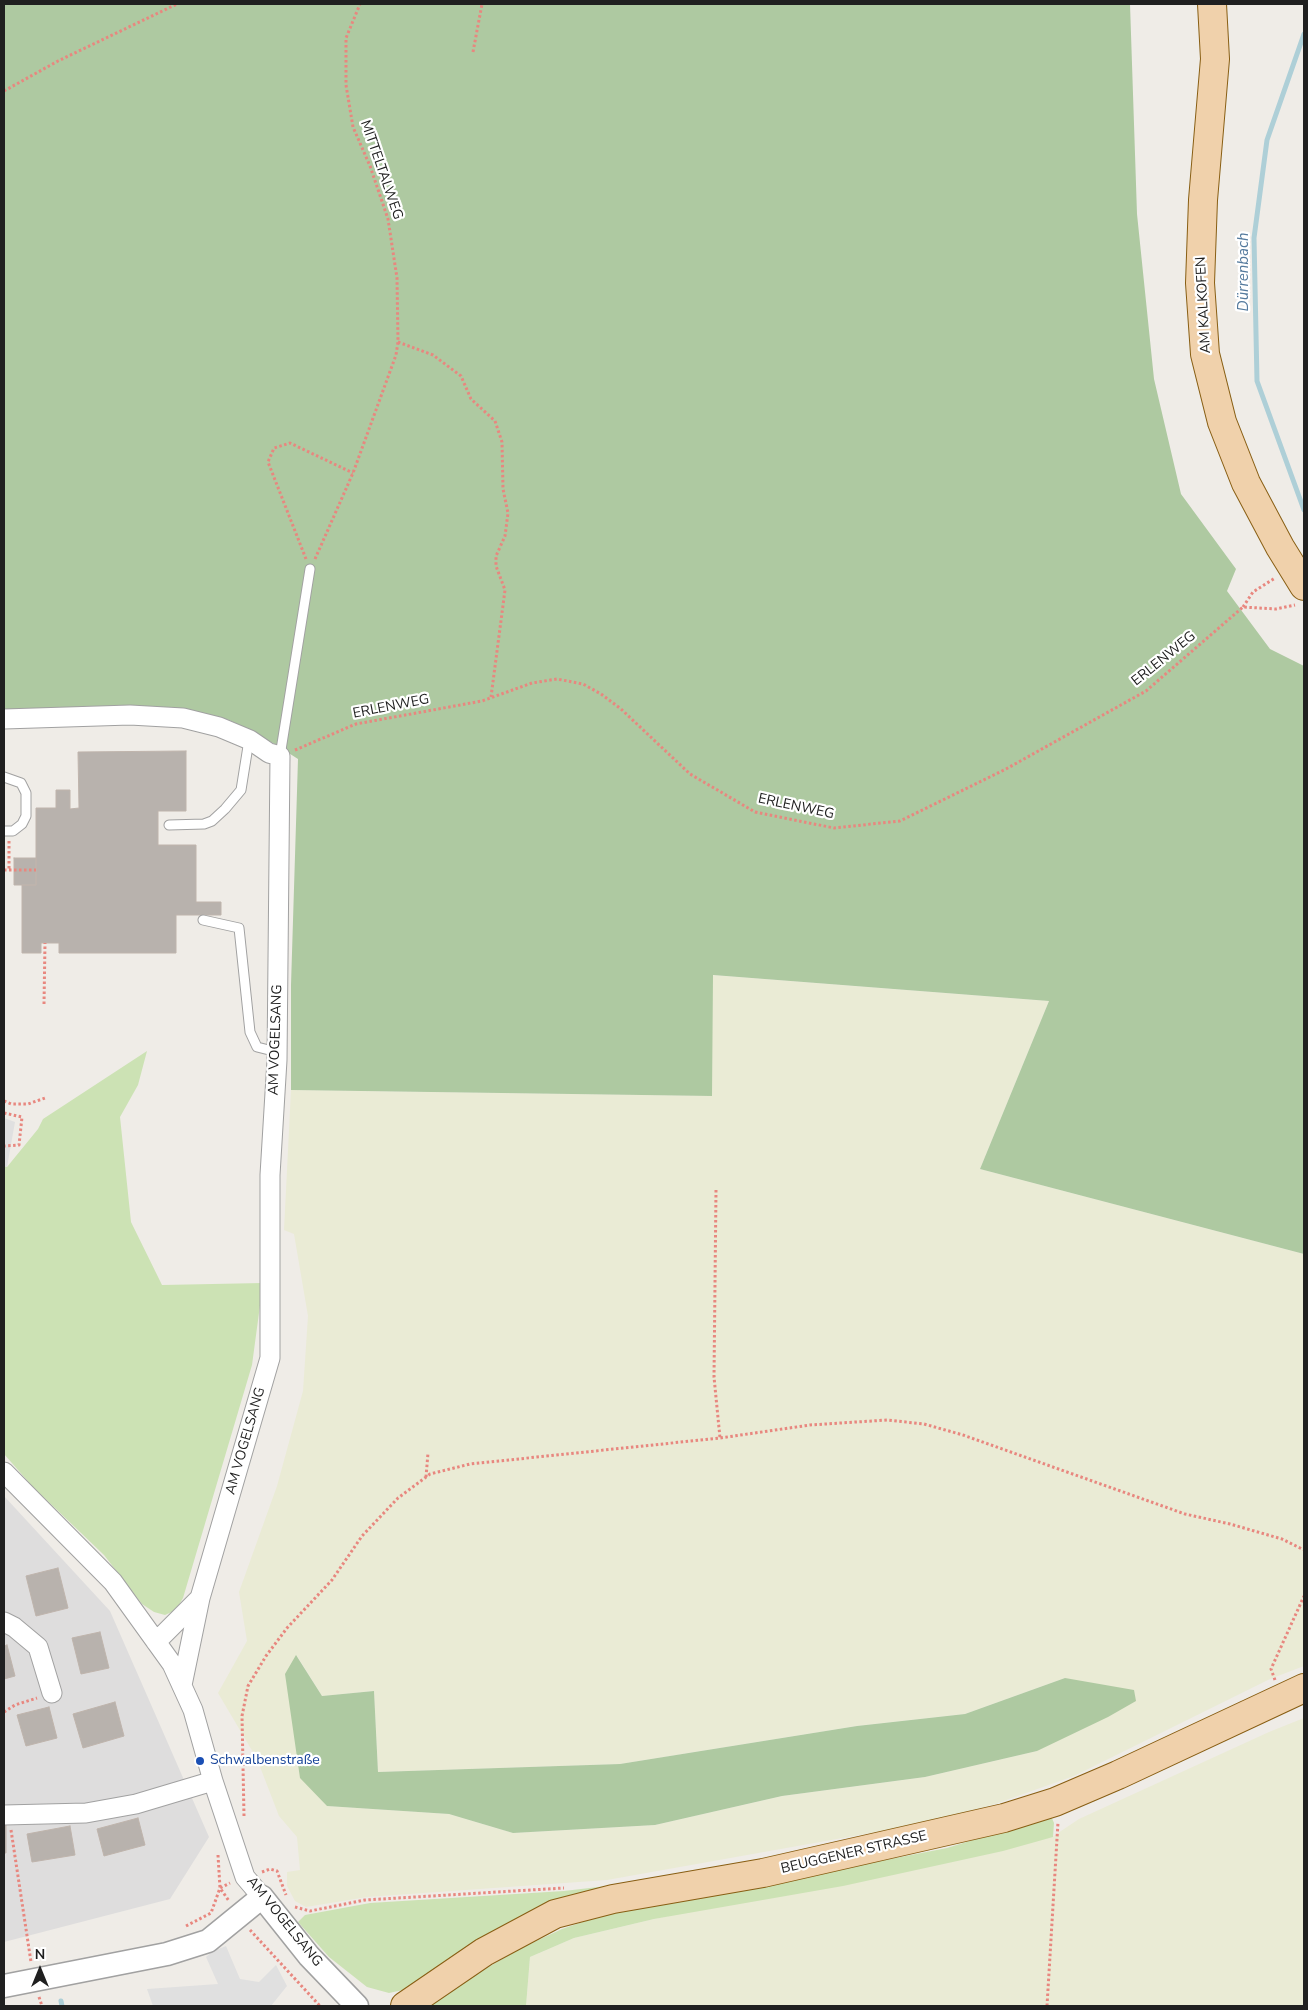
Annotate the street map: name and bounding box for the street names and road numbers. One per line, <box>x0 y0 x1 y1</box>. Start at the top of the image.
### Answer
street label: MITTELTALWEG <box>356 118 406 222</box>
street label: AM KALKOFEN <box>1193 256 1215 354</box>
street label: ERLENWEG <box>1129 628 1199 690</box>
street label: ERLENWEG <box>351 691 431 723</box>
street label: ERLENWEG <box>756 791 836 823</box>
street label: AM VOGELSANG <box>266 984 286 1096</box>
street label: AM VOGELSANG <box>223 1385 269 1497</box>
street label: BEUGGENER STRASSE <box>779 1828 929 1878</box>
street label: AM VOGELSANG <box>243 1874 325 1970</box>

